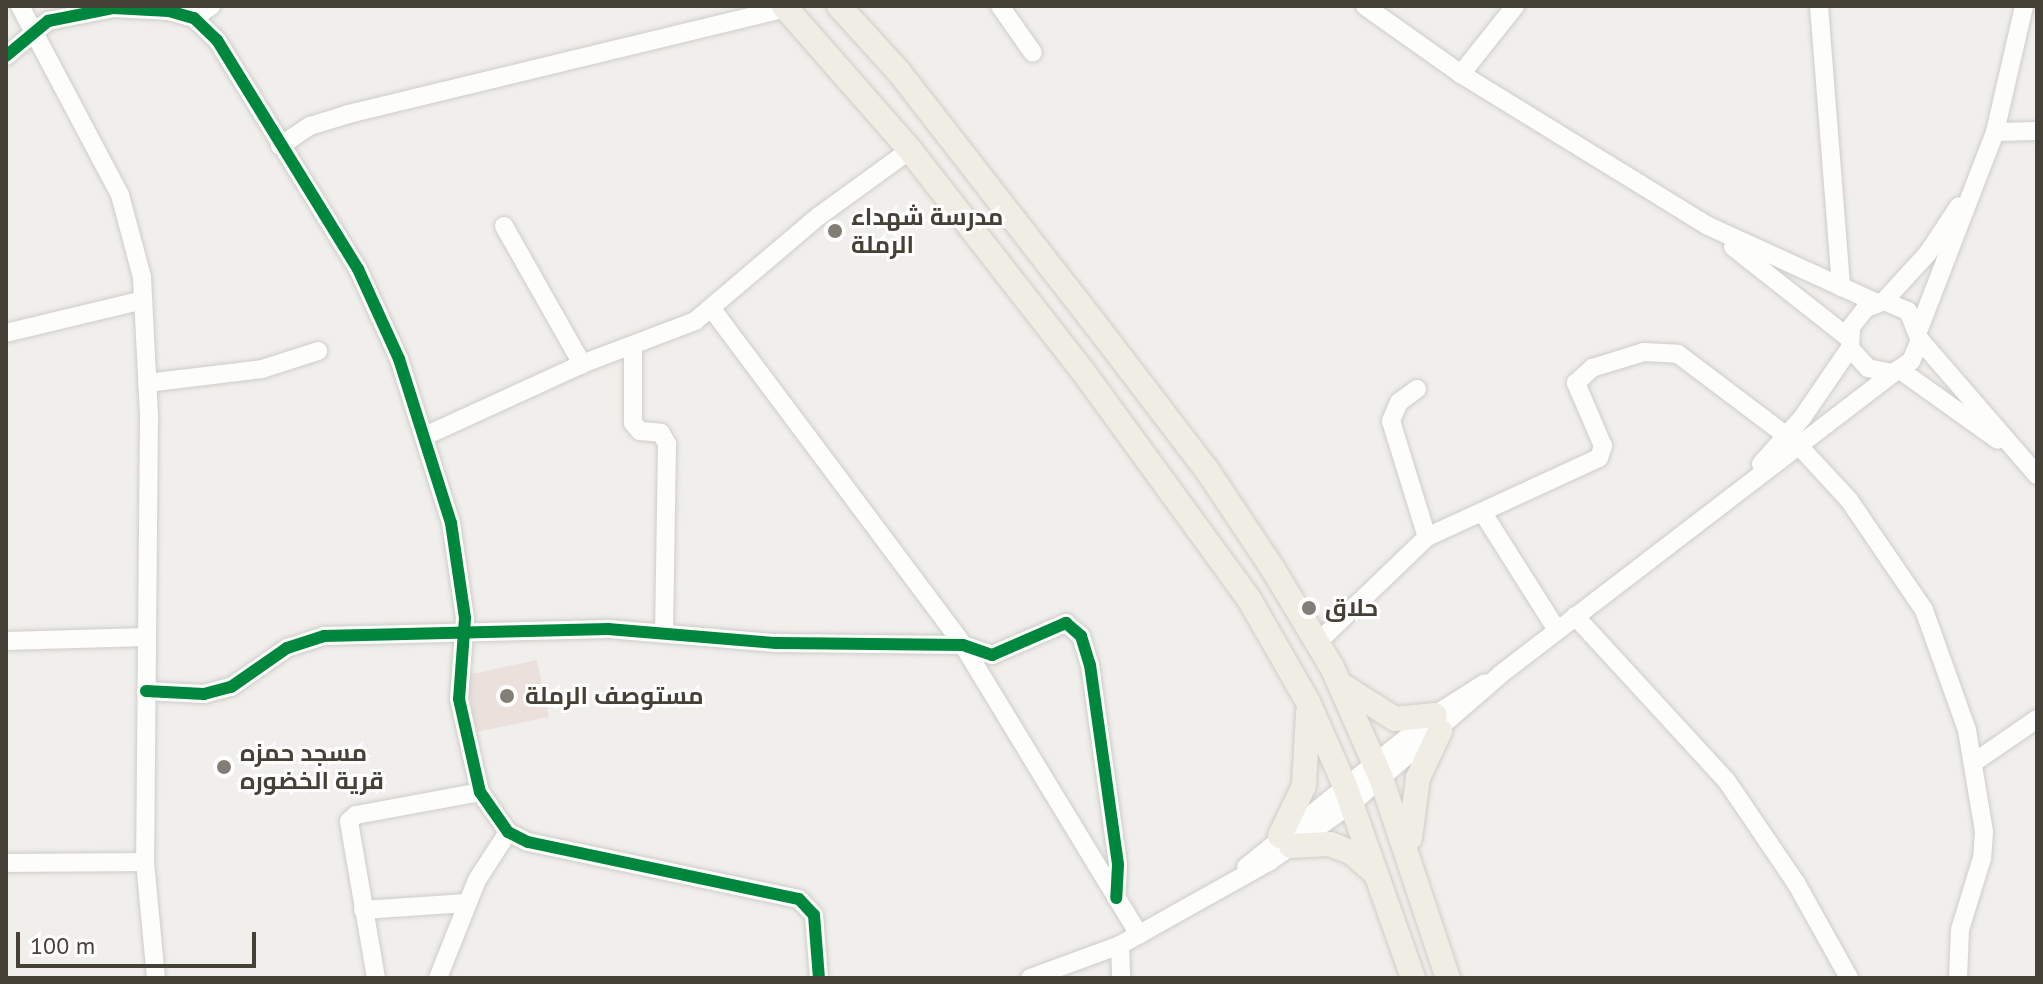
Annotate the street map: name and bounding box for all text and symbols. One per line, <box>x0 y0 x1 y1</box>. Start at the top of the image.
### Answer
place label: مدرسة شهداء الرملة <box>851 203 1003 259</box>
marker: مدرسة شهداء الرملة <box>826 222 844 240</box>
place label: حلاق <box>1325 594 1378 622</box>
marker: حلاق <box>1300 599 1318 617</box>
place label: مستوصف الرملة <box>525 682 704 710</box>
marker: مستوصف الرملة <box>496 685 518 707</box>
place label: مسجد حمزه قرية الخضوره <box>240 739 384 795</box>
marker: مسجد حمزه قرية الخضوره <box>215 758 233 776</box>
scale bar <box>20 916 260 966</box>
text: 100 m <box>30 930 95 961</box>

